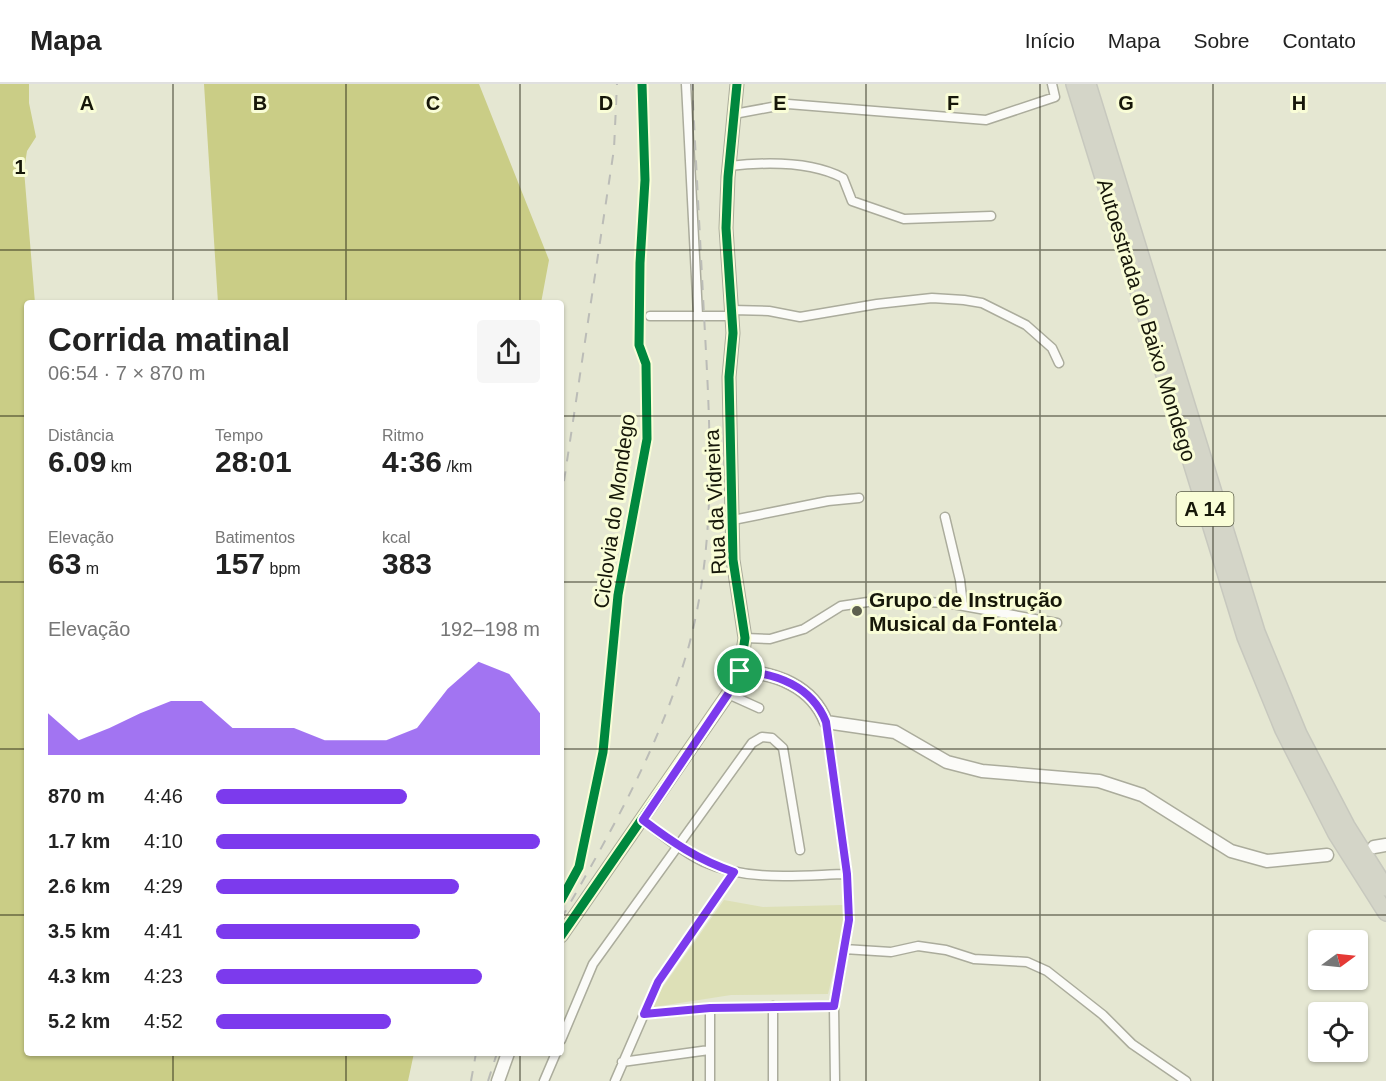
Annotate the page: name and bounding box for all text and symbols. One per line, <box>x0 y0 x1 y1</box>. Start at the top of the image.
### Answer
text: Mapa <box>30 25 102 56</box>
text: Início <box>1025 29 1075 52</box>
text: Mapa <box>1108 29 1160 52</box>
text: Sobre <box>1193 29 1249 52</box>
text: Contato <box>1282 29 1356 52</box>
text: A <box>80 92 94 114</box>
text: B <box>253 92 267 114</box>
text: C <box>426 92 440 114</box>
text: D <box>599 92 613 114</box>
text: E <box>773 92 787 114</box>
text: F <box>947 92 959 114</box>
text: G <box>1118 92 1134 114</box>
text: H <box>1292 92 1306 114</box>
text: 1 <box>14 156 26 178</box>
street label: Autoestrada do Baixo Mondego <box>1093 176 1201 464</box>
button: share <box>477 320 540 383</box>
text: Corrida matinal <box>48 321 290 358</box>
text: 06:54 · 7 × 870 m <box>48 362 205 384</box>
street label: Ciclovia do Mondego <box>589 412 639 610</box>
text: Distância <box>48 427 114 444</box>
text: Tempo <box>215 427 263 444</box>
text: Ritmo <box>382 427 424 444</box>
street label: Rua da Vidreira <box>700 428 730 575</box>
text: 6.09 <box>48 445 106 478</box>
text: 28:01 <box>215 445 292 478</box>
text: 4:36 <box>382 445 442 478</box>
text: km <box>106 458 132 475</box>
text: /km <box>442 458 472 475</box>
road number: A 14 <box>1176 492 1234 526</box>
text: Elevação <box>48 529 114 546</box>
text: Batimentos <box>215 529 295 546</box>
text: kcal <box>382 529 410 546</box>
text: 63 <box>48 547 81 580</box>
text: 157 <box>215 547 265 580</box>
text: 383 <box>382 547 432 580</box>
text: m <box>81 560 99 577</box>
text: bpm <box>265 560 301 577</box>
place label: Grupo de Instrução Musical da Fontela <box>869 588 1063 635</box>
marker: Grupo de Instrução Musical da Fontela <box>850 604 864 618</box>
text: Elevação <box>48 618 130 640</box>
text: 192–198 m <box>440 618 540 640</box>
pin <box>714 645 765 696</box>
icon: arrive <box>723 654 756 687</box>
text: 870 m <box>48 785 105 807</box>
text: 4:46 <box>144 785 183 807</box>
text: 1.7 km <box>48 830 110 852</box>
text: 4:10 <box>144 830 183 852</box>
text: 2.6 km <box>48 875 110 897</box>
text: 4:29 <box>144 875 183 897</box>
text: 3.5 km <box>48 920 110 942</box>
text: 4:41 <box>144 920 183 942</box>
north arrow <box>1308 930 1368 990</box>
map controls <box>1308 930 1368 1062</box>
text: 4.3 km <box>48 965 110 987</box>
text: 4:23 <box>144 965 183 987</box>
button: locate <box>1308 1002 1368 1062</box>
text: 5.2 km <box>48 1010 110 1032</box>
text: 4:52 <box>144 1010 183 1032</box>

